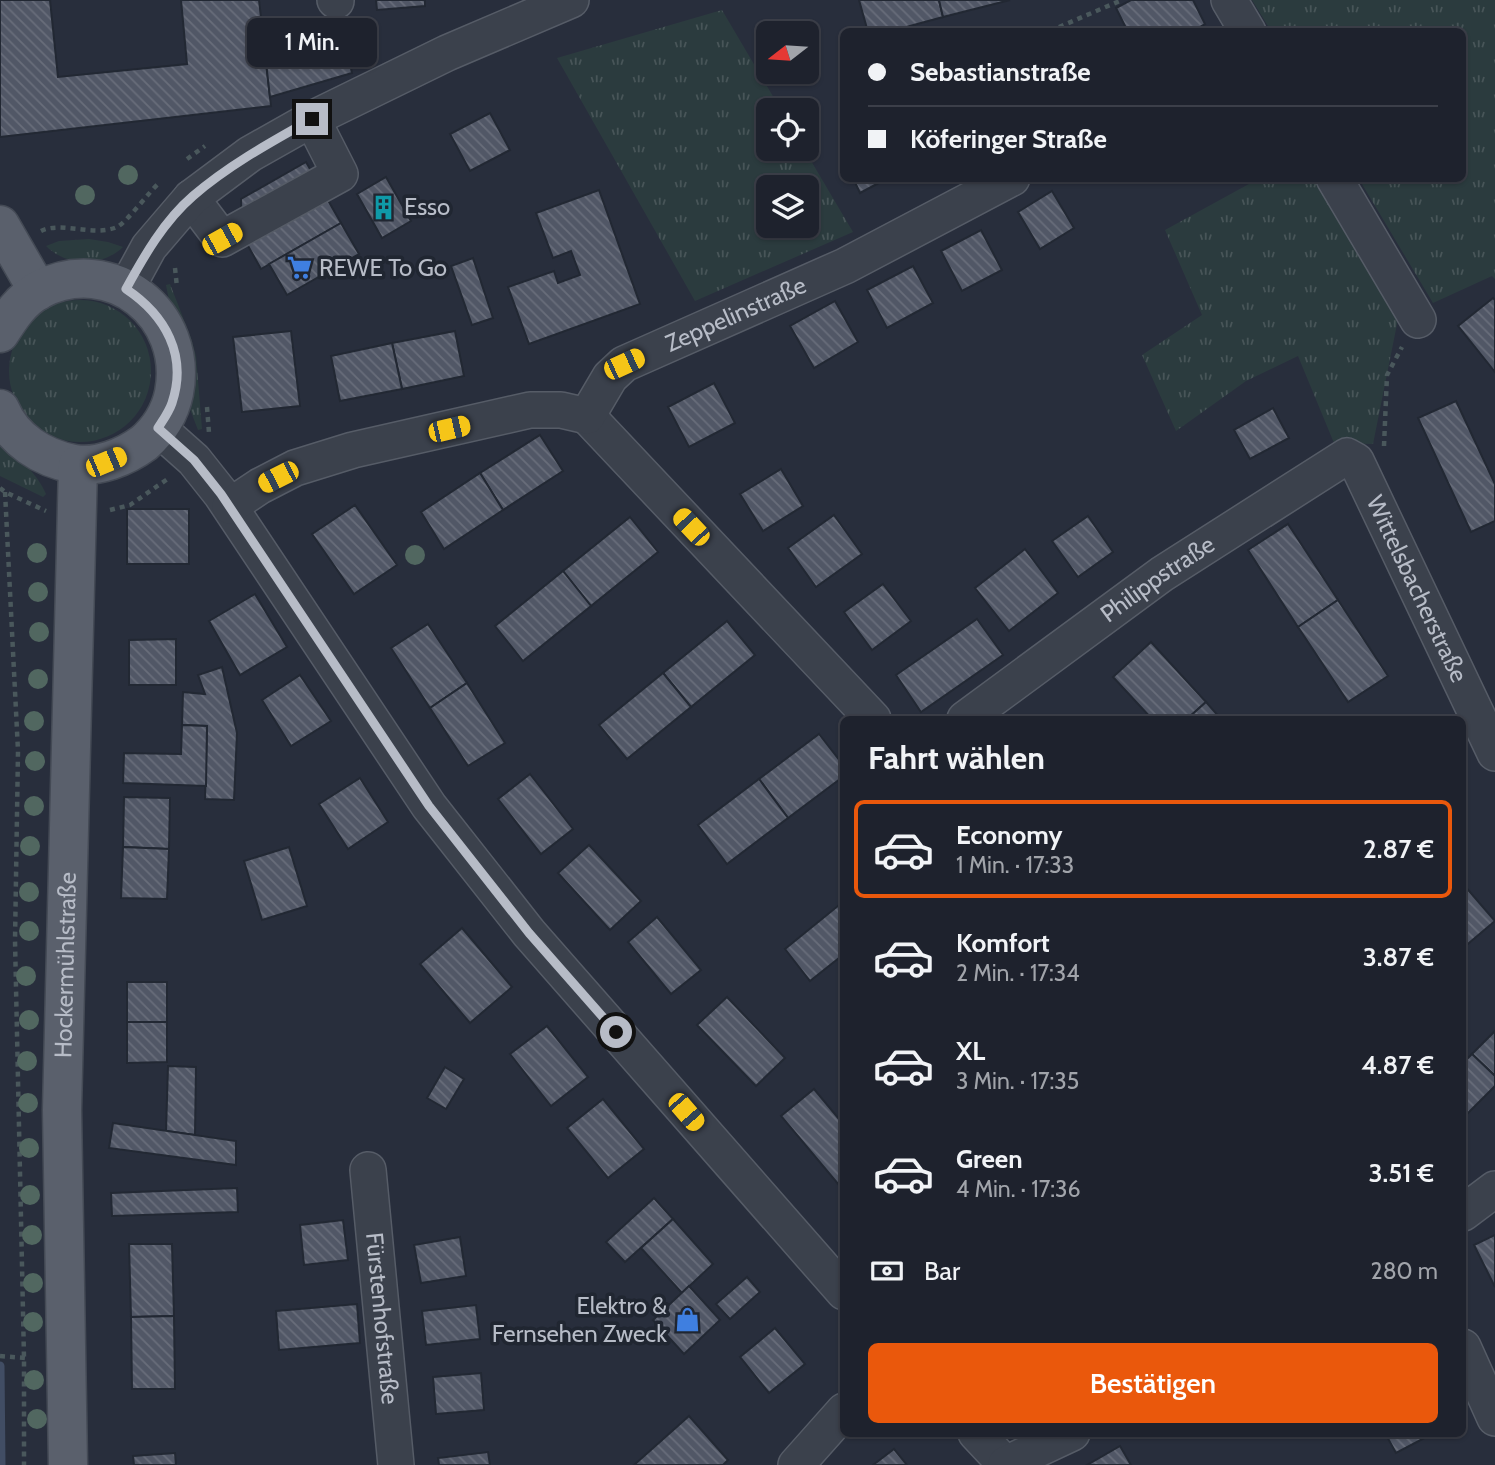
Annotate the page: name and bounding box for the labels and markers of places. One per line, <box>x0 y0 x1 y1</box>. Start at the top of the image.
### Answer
place label: Esso <box>404 192 450 221</box>
building icon: Esso <box>370 193 398 221</box>
place label: REWE To Go <box>319 253 447 282</box>
supermarket icon: REWE To Go <box>285 254 313 282</box>
place label: Elektro & Fernsehen Zweck <box>492 1291 667 1348</box>
shop icon: Elektro & Fernsehen Zweck <box>673 1306 701 1334</box>

